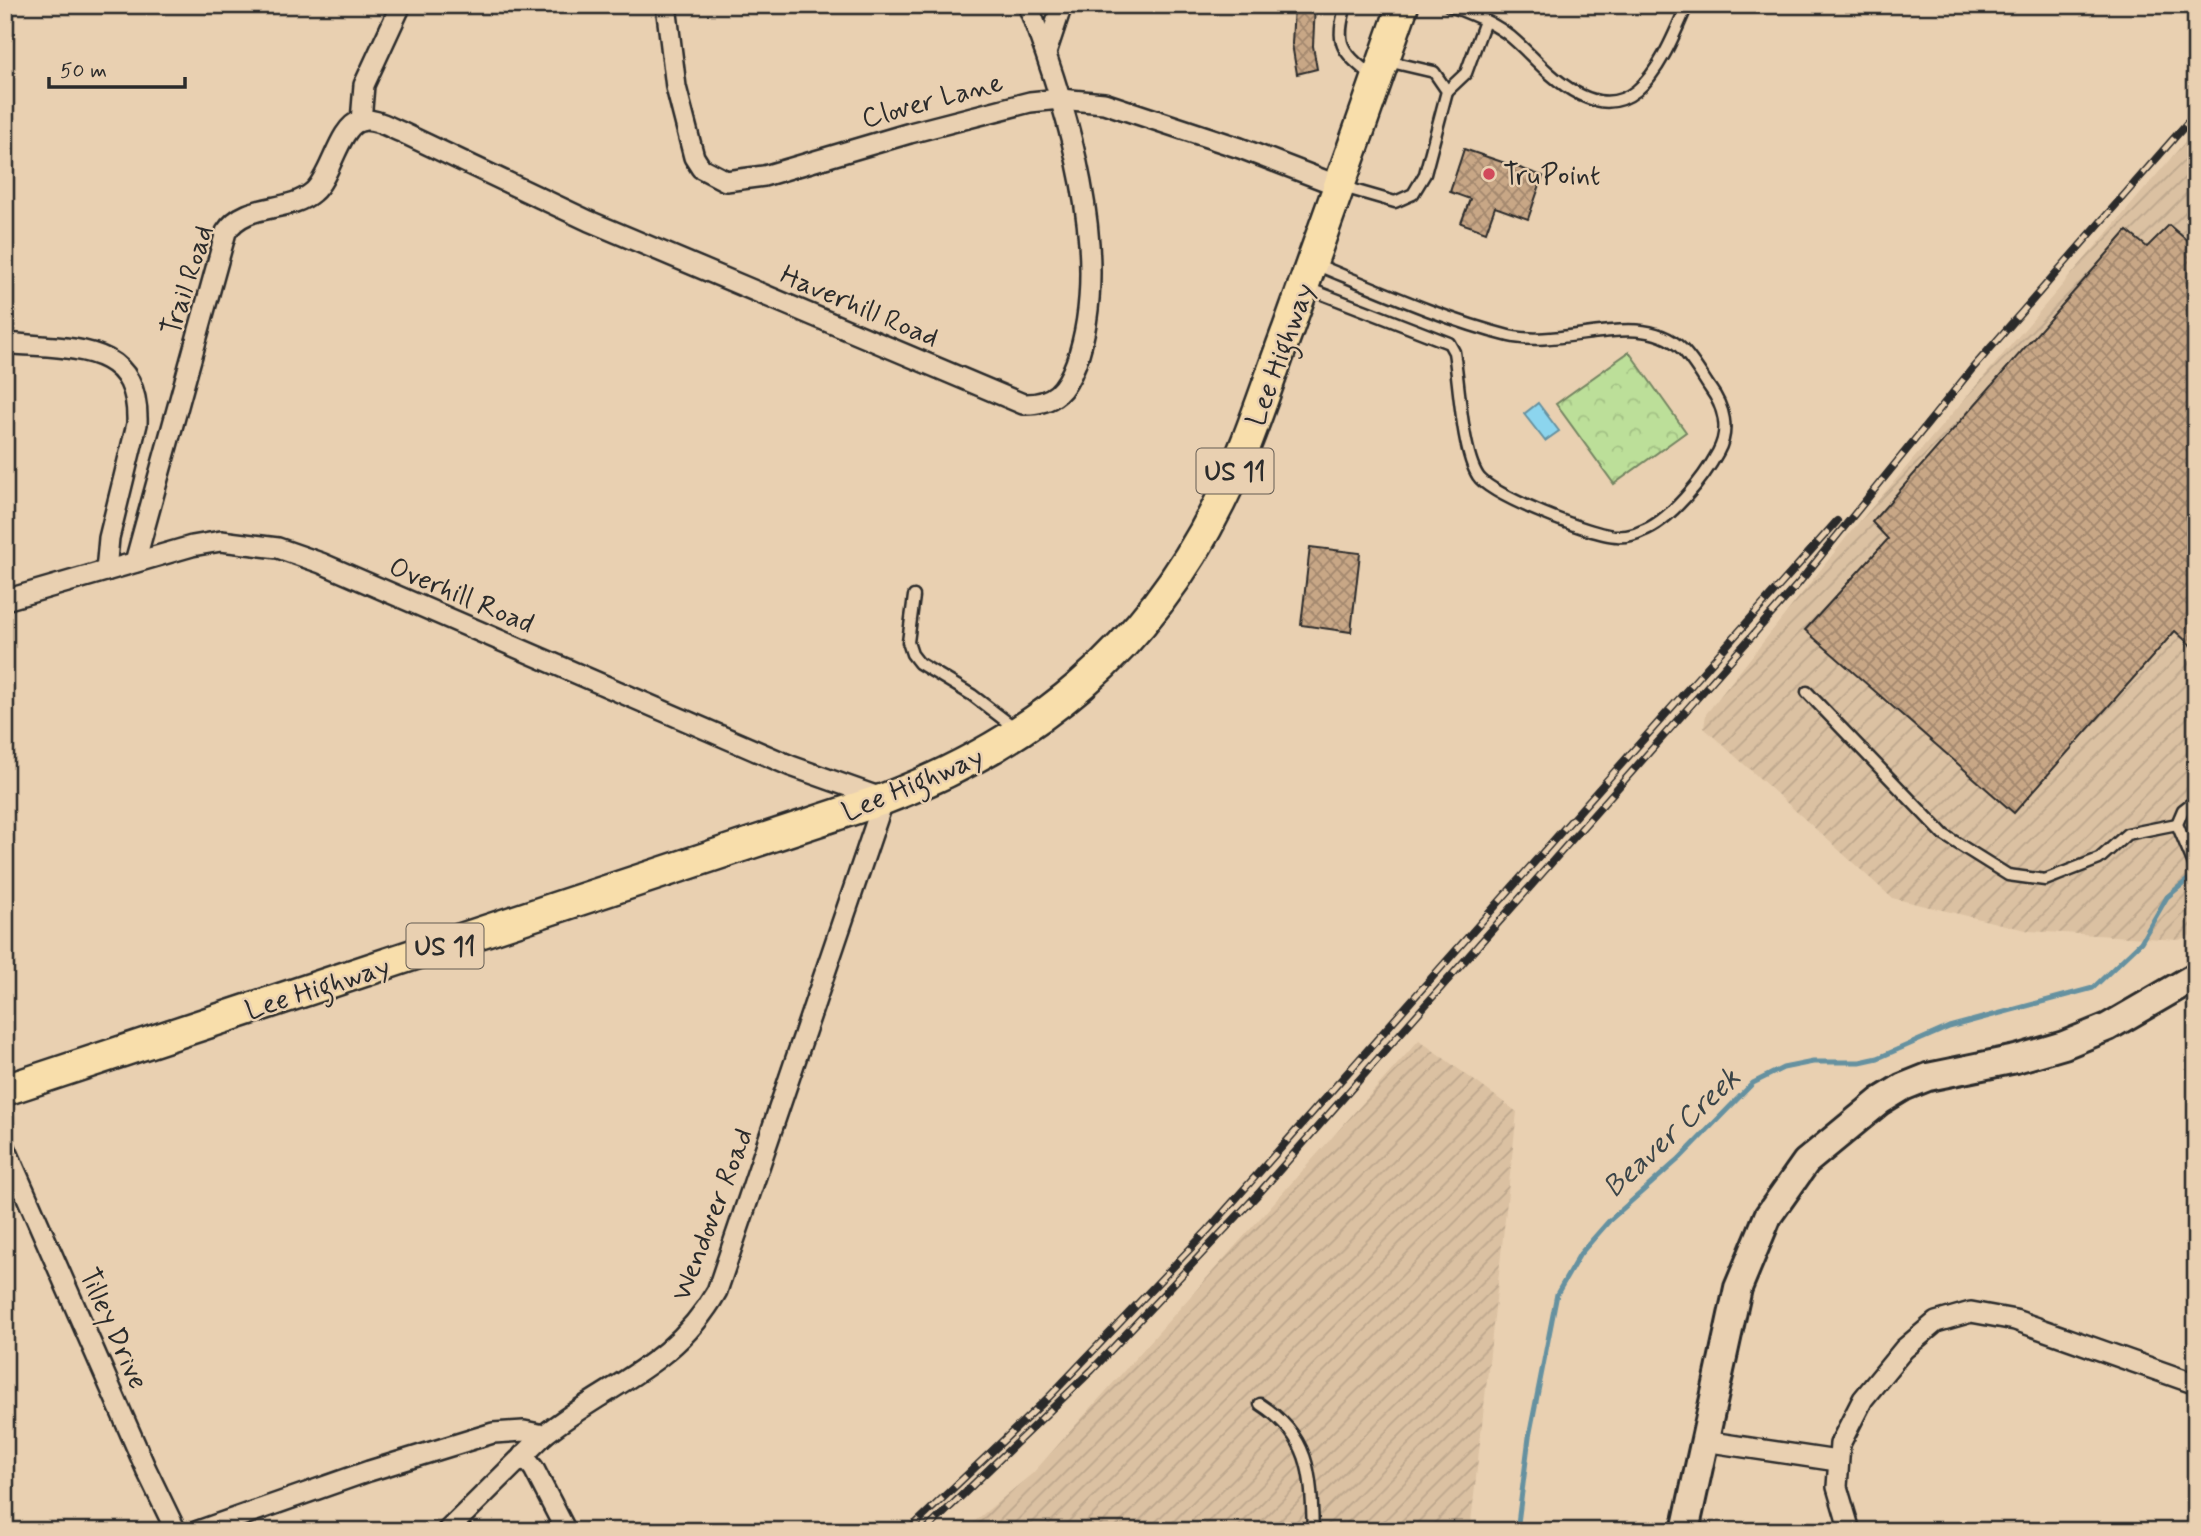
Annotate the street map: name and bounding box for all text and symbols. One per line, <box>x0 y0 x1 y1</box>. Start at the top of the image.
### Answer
scale bar <box>49 46 186 90</box>
text: 50 m <box>60 57 107 85</box>
street label: Clover Lane <box>858 65 1007 138</box>
place label: TruPoint <box>1503 158 1601 195</box>
marker: TruPoint <box>1481 166 1497 182</box>
street label: Trail Road <box>153 221 224 341</box>
street label: Haverhill Road <box>774 257 944 357</box>
street label: Lee Highway <box>1238 278 1327 433</box>
road number: US 11 <box>1196 449 1274 494</box>
street label: Overhill Road <box>383 549 539 643</box>
street label: Lee Highway <box>837 739 990 834</box>
road number: US 11 <box>406 923 484 968</box>
street label: Lee Highway <box>241 949 396 1033</box>
water label: Beaver Creek <box>1595 1059 1749 1207</box>
street label: Wendover Road <box>663 1123 763 1306</box>
street label: Tilley Drive <box>70 1263 156 1396</box>

